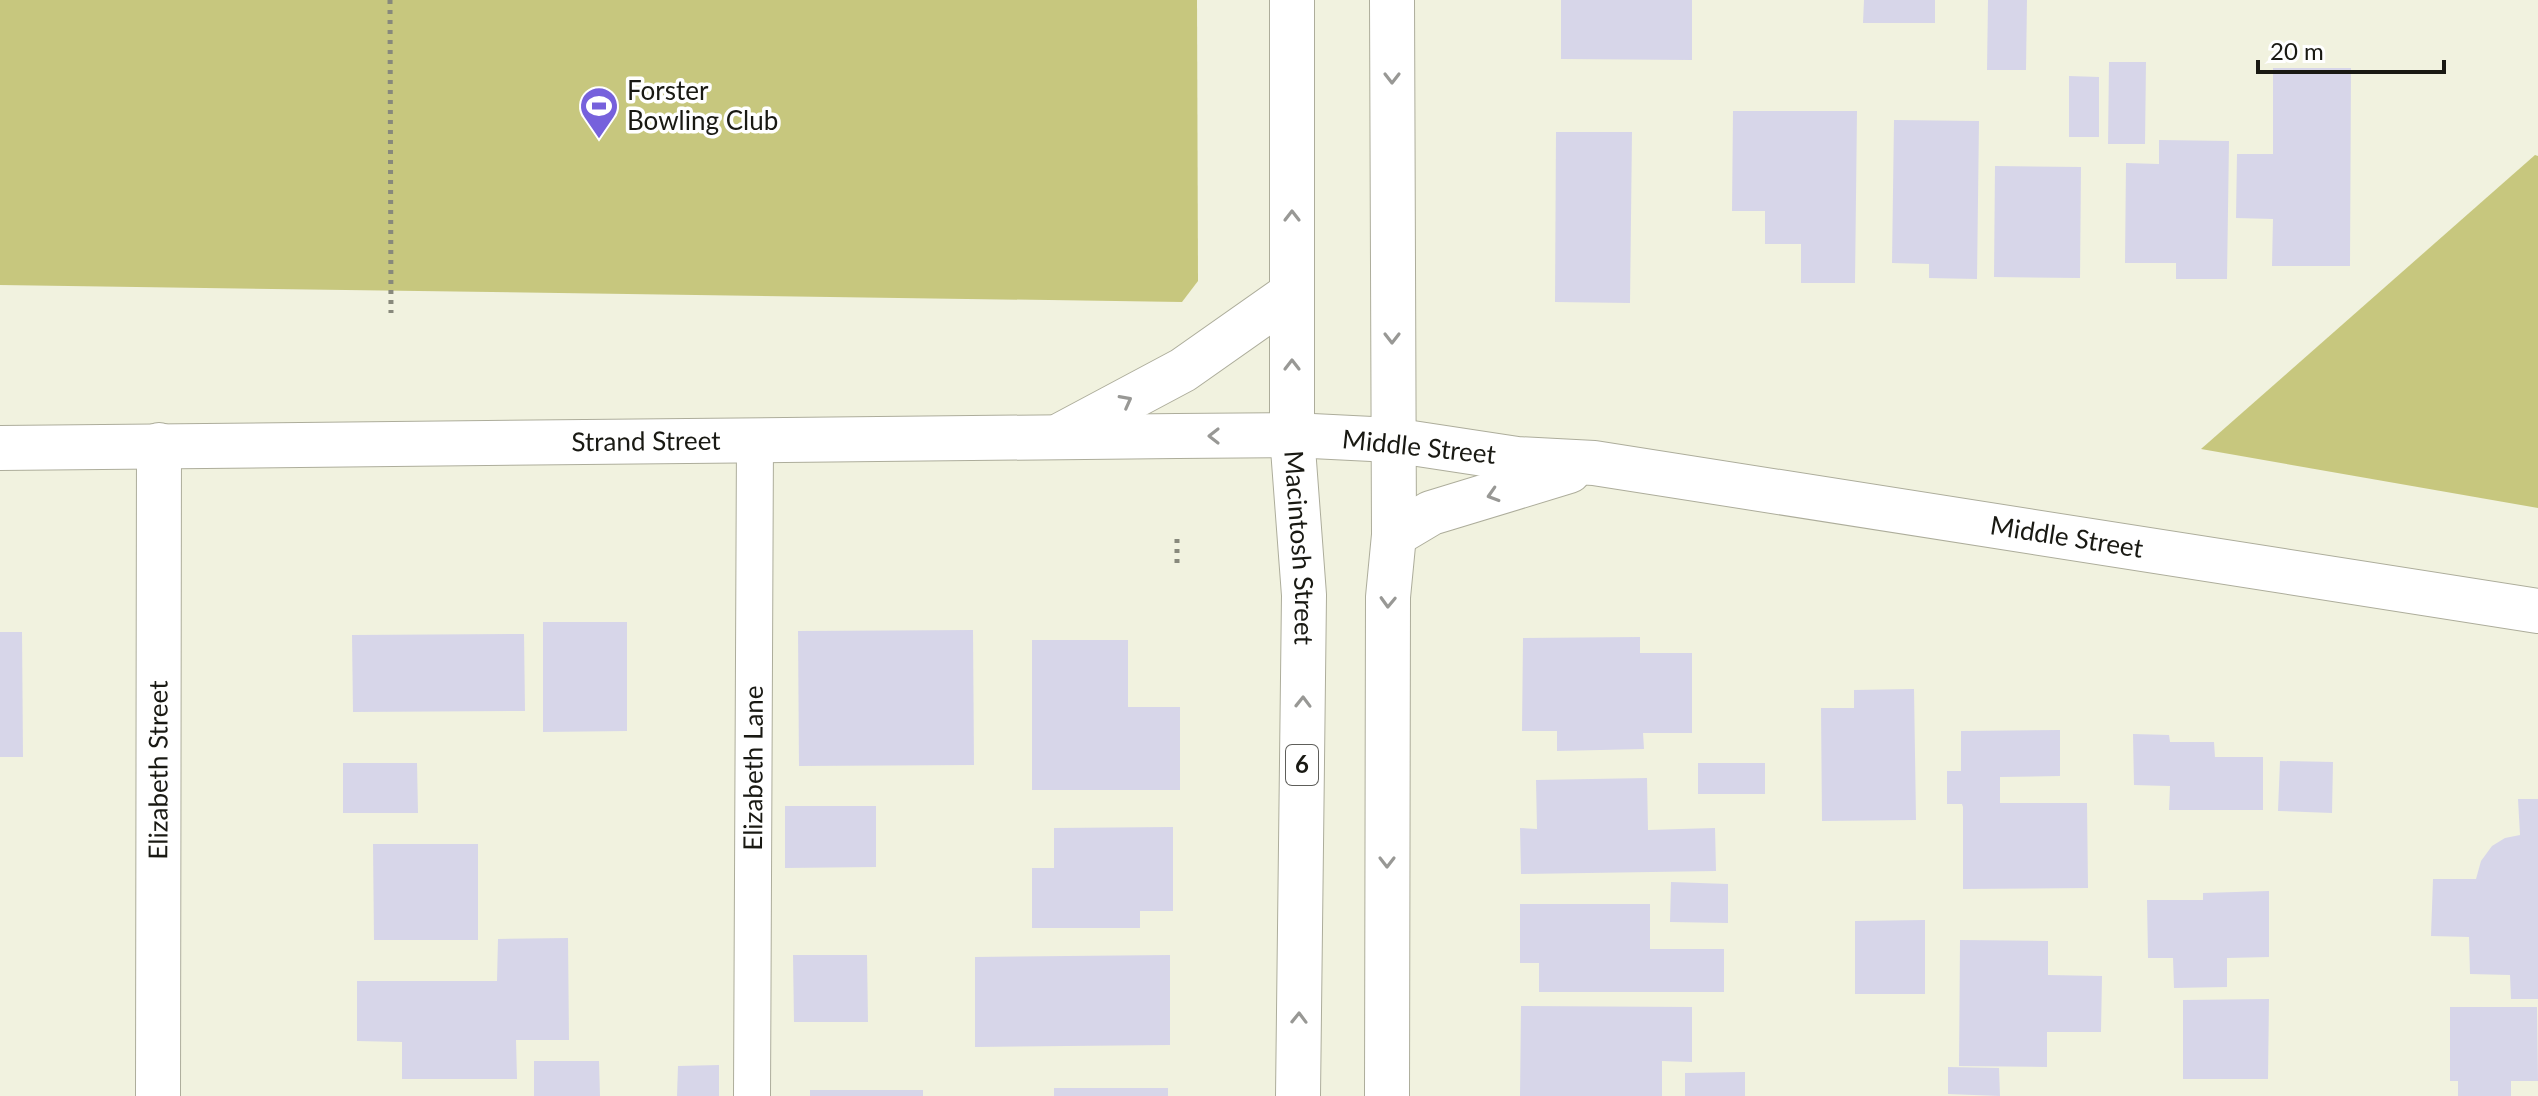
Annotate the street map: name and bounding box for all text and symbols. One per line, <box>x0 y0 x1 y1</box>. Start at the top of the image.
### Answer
scale bar <box>2258 24 2444 74</box>
text: 20 m <box>2270 36 2324 65</box>
one-way arrow <box>1383 72 1401 85</box>
place label: Forster Bowling Club <box>627 74 778 136</box>
sports icon: Forster Bowling Club <box>578 85 620 140</box>
one-way arrow <box>1283 209 1301 222</box>
one-way arrow <box>1383 332 1401 345</box>
one-way arrow <box>1283 358 1301 371</box>
one-way arrow <box>1118 395 1132 410</box>
street label: Middle Street <box>1341 422 1498 470</box>
street label: Strand Street <box>571 424 721 457</box>
one-way arrow <box>1207 427 1220 445</box>
street label: Macintosh Street <box>1278 449 1321 646</box>
one-way arrow <box>1486 486 1500 502</box>
street label: Middle Street <box>1988 508 2146 564</box>
one-way arrow <box>1380 596 1397 609</box>
street label: Elizabeth Street <box>141 680 174 860</box>
street label: Elizabeth Lane <box>736 685 769 851</box>
one-way arrow <box>1294 695 1311 708</box>
road number: 6 <box>1286 745 1318 785</box>
one-way arrow <box>1378 856 1396 869</box>
one-way arrow <box>1290 1011 1308 1024</box>

